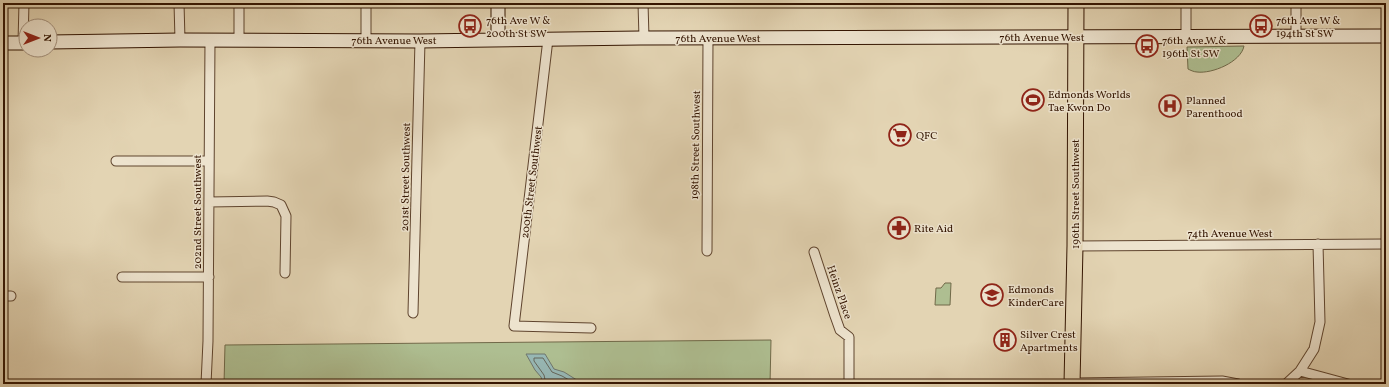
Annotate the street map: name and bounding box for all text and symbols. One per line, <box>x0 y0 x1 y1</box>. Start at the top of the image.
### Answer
bus stop icon: 76th Ave W & 200th St SW <box>457 13 483 39</box>
bus stop icon: 76th Ave W & 194th St SW <box>1248 13 1274 39</box>
place label: 76th Ave W & 200th St SW <box>486 14 550 42</box>
place label: 76th Ave W & 194th St SW <box>1276 14 1340 42</box>
north arrow <box>18 18 58 58</box>
street label: 76th Avenue West <box>999 31 1085 46</box>
street label: 76th Avenue West <box>675 32 761 47</box>
bus stop icon: 76th Ave W & 196th St SW <box>1134 33 1160 59</box>
text: N <box>39 34 54 42</box>
street label: 76th Avenue West <box>351 34 437 49</box>
place label: 76th Ave W & 196th St SW <box>1162 34 1226 62</box>
sports icon: Edmonds Worlds Tae Kwon Do <box>1020 87 1046 113</box>
place label: Edmonds Worlds Tae Kwon Do <box>1048 88 1131 116</box>
street label: 198th Street Southwest <box>688 90 705 200</box>
hospital icon: Planned Parenthood <box>1157 93 1183 119</box>
place label: Planned Parenthood <box>1186 94 1243 122</box>
street label: 201st Street Southwest <box>398 122 415 232</box>
supermarket icon: QFC <box>887 122 913 148</box>
street label: 200th Street Southwest <box>518 125 547 239</box>
place label: QFC <box>916 129 937 144</box>
street label: 196th Street Southwest <box>1069 139 1084 249</box>
street label: 202nd Street Southwest <box>191 155 206 269</box>
pharmacy icon: Rite Aid <box>886 215 912 241</box>
place label: Rite Aid <box>914 222 953 237</box>
street label: 74th Avenue West <box>1187 227 1273 242</box>
street label: Heinz Place <box>822 263 855 322</box>
school or university icon: Edmonds KinderCare <box>979 282 1005 308</box>
place label: Edmonds KinderCare <box>1008 283 1064 311</box>
building icon: Silver Crest Apartments <box>992 327 1018 353</box>
place label: Silver Crest Apartments <box>1020 328 1078 356</box>

